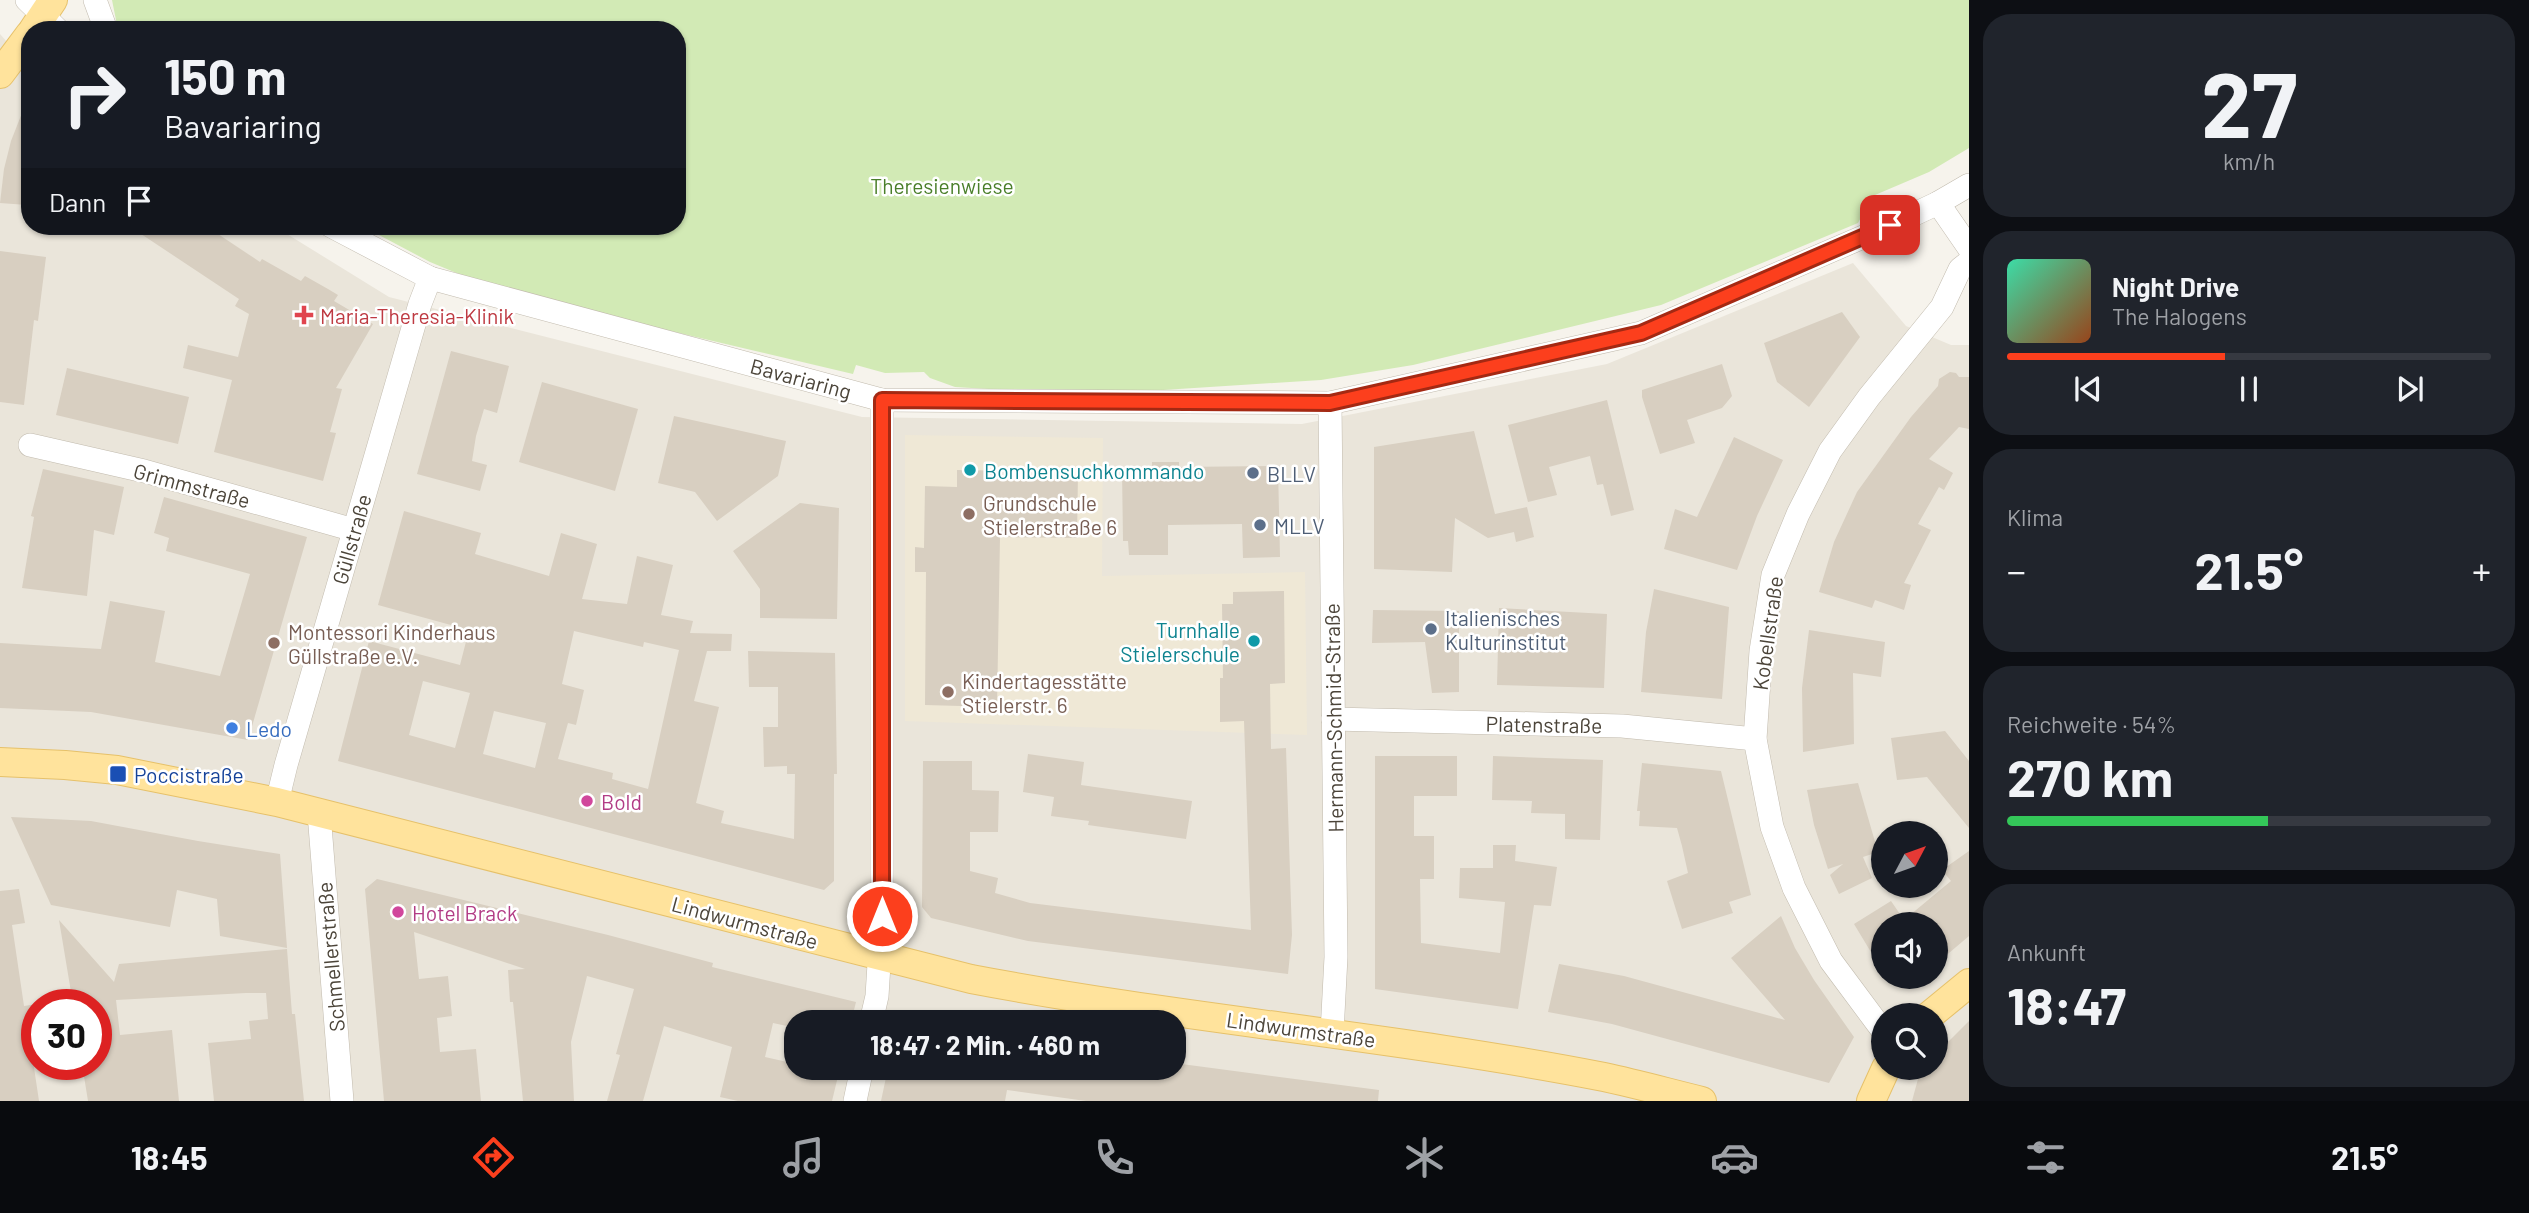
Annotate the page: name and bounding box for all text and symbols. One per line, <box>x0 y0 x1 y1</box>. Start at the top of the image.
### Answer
text: 150 m <box>164 46 286 105</box>
text: 27 <box>2201 47 2297 156</box>
icon: right <box>49 49 140 140</box>
text: Bavariaring <box>164 106 322 144</box>
text: km/h <box>2223 147 2275 175</box>
park label: Theresienwiese <box>870 173 1014 198</box>
icon: arrive <box>120 182 158 220</box>
text: Dann <box>49 186 106 217</box>
pin <box>1860 195 1920 255</box>
icon: arrive <box>1871 206 1909 244</box>
text: Night Drive <box>2112 271 2239 302</box>
text: The Halogens <box>2112 302 2247 330</box>
place label: Maria-Theresia-Klinik <box>320 303 514 328</box>
marker: Maria-Theresia-Klinik <box>294 305 314 325</box>
street label: Bavariaring <box>748 353 854 403</box>
icon: previous <box>2069 370 2107 408</box>
icon: pause <box>2230 370 2268 408</box>
icon: next <box>2391 370 2429 408</box>
street label: Grimmstraße <box>131 457 253 513</box>
place label: Bombensuchkommando <box>984 458 1204 483</box>
place label: BLLV <box>1267 461 1316 486</box>
marker: Bombensuchkommando <box>962 462 978 478</box>
marker: BLLV <box>1245 465 1261 481</box>
place label: Grundschule Stielerstraße 6 <box>983 490 1117 539</box>
street label: Güllstraße <box>326 491 376 587</box>
text: Klima <box>2007 503 2063 531</box>
marker: Grundschule Stielerstraße 6 <box>961 506 977 522</box>
place label: MLLV <box>1274 513 1325 538</box>
marker: MLLV <box>1252 517 1268 533</box>
text: 21.5° <box>2195 538 2303 600</box>
text: − <box>2007 547 2026 593</box>
text: + <box>2472 547 2491 593</box>
street label: Kobellstraße <box>1747 574 1787 692</box>
street label: Hermann-Schmid-Straße <box>1318 603 1348 833</box>
place label: Italienisches Kulturinstitut <box>1445 605 1567 654</box>
place label: Turnhalle Stielerschule <box>1120 617 1240 666</box>
place label: Montessori Kinderhaus Güllstraße e.V. <box>288 619 496 668</box>
marker: Italienisches Kulturinstitut <box>1423 621 1439 637</box>
marker: Turnhalle Stielerschule <box>1246 633 1262 649</box>
marker: Montessori Kinderhaus Güllstraße e.V. <box>266 635 282 651</box>
place label: Kindertagesstätte Stielerstr. 6 <box>962 668 1127 717</box>
marker: Kindertagesstätte Stielerstr. 6 <box>940 684 956 700</box>
street label: Platenstraße <box>1485 710 1603 738</box>
text: Reichweite · 54% <box>2007 710 2176 738</box>
place label: Ledo <box>246 716 292 741</box>
marker: Ledo <box>224 720 240 736</box>
text: 270 km <box>2007 745 2173 807</box>
place label: Poccistraße <box>134 762 244 787</box>
marker: Poccistraße <box>108 764 128 784</box>
place label: Bold <box>601 789 642 814</box>
marker: Bold <box>579 793 595 809</box>
north arrow <box>1871 821 1948 898</box>
map controls <box>1871 821 1948 1080</box>
position arrow <box>845 879 919 953</box>
street label: Schmellerstraße <box>311 881 349 1033</box>
street label: Lindwurmstraße <box>669 890 821 954</box>
place label: Hotel Brack <box>412 900 518 925</box>
marker: Hotel Brack <box>390 904 406 920</box>
button: sound <box>1871 912 1948 989</box>
text: Ankunft <box>2007 938 2086 966</box>
text: 18:47 <box>2007 973 2126 1035</box>
speed limit sign: 30 <box>21 989 112 1080</box>
button: search <box>1871 1003 1948 1080</box>
street label: Lindwurmstraße <box>1225 1006 1377 1052</box>
text: 18:47 · 2 Min. · 460 m <box>870 1029 1100 1060</box>
icon: directions <box>469 1133 518 1182</box>
icon: music <box>779 1133 828 1182</box>
icon: phone <box>1090 1133 1139 1182</box>
icon: climate <box>1400 1133 1449 1182</box>
icon: car <box>1710 1133 1759 1182</box>
icon: filters <box>2021 1133 2070 1182</box>
text: 18:45 <box>131 1138 208 1176</box>
text: 21.5° <box>2331 1138 2398 1176</box>

